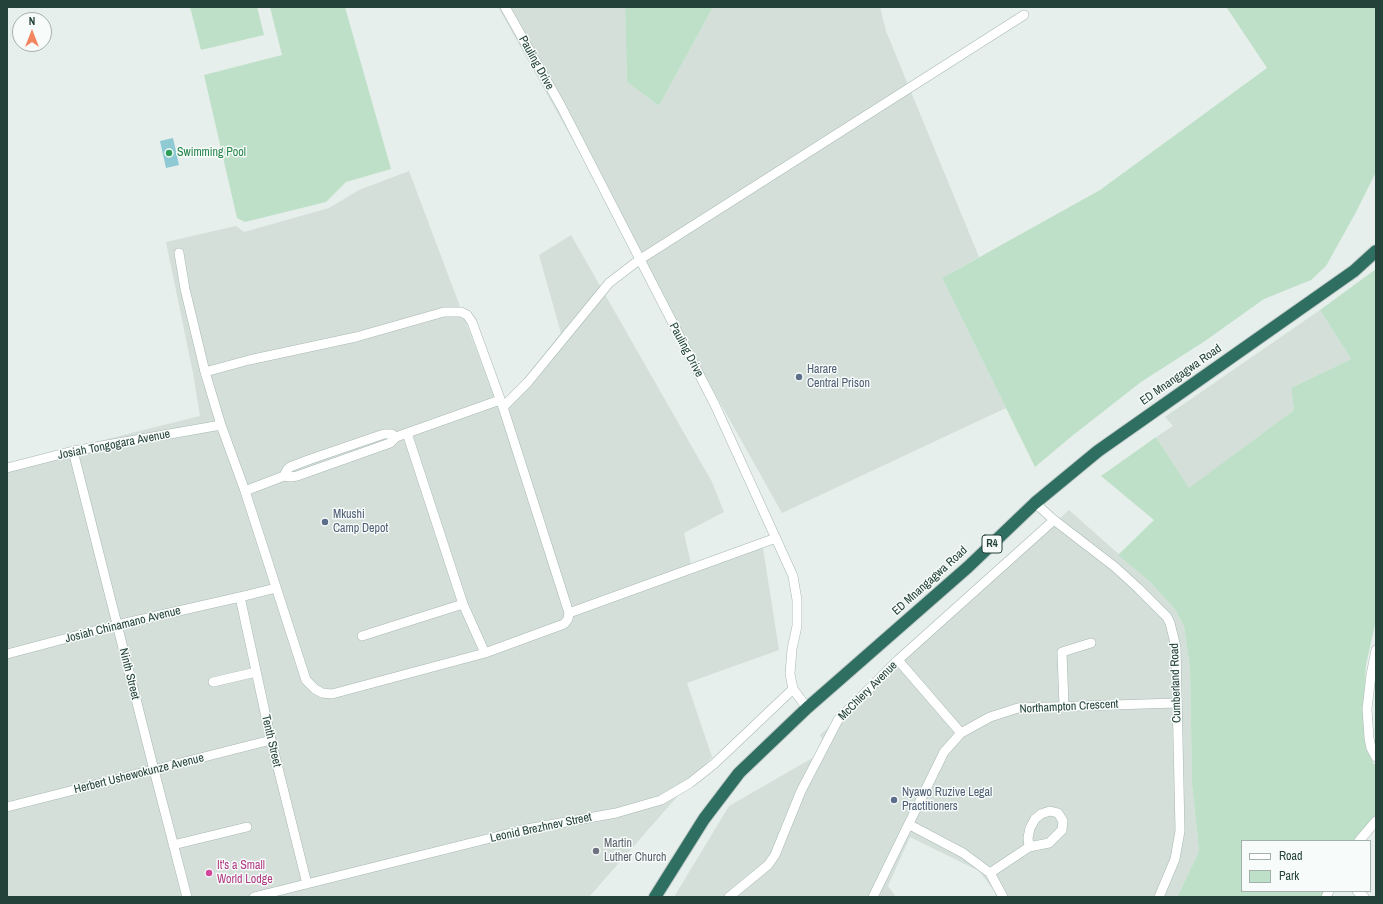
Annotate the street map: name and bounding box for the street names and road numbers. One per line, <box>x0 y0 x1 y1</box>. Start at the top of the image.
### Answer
street label: Pauling Drive <box>515 33 557 93</box>
street label: Pauling Drive <box>666 320 706 380</box>
street label: ED Mnangagwa Road <box>1137 341 1225 409</box>
street label: Josiah Tongogara Avenue <box>57 427 171 463</box>
road number: R4 <box>982 535 1002 553</box>
street label: ED Mnangagwa Road <box>889 543 971 619</box>
street label: Josiah Chinamano Avenue <box>64 604 182 646</box>
street label: Cumberland Road <box>1167 643 1185 723</box>
street label: Ninth Street <box>116 647 142 701</box>
street label: McChlery Avenue <box>836 659 900 723</box>
street label: Northampton Crescent <box>1019 697 1119 717</box>
street label: Tenth Street <box>258 714 284 768</box>
street label: Herbert Ushewokunze Avenue <box>73 751 205 797</box>
street label: Leonid Brezhnev Street <box>489 810 593 846</box>

